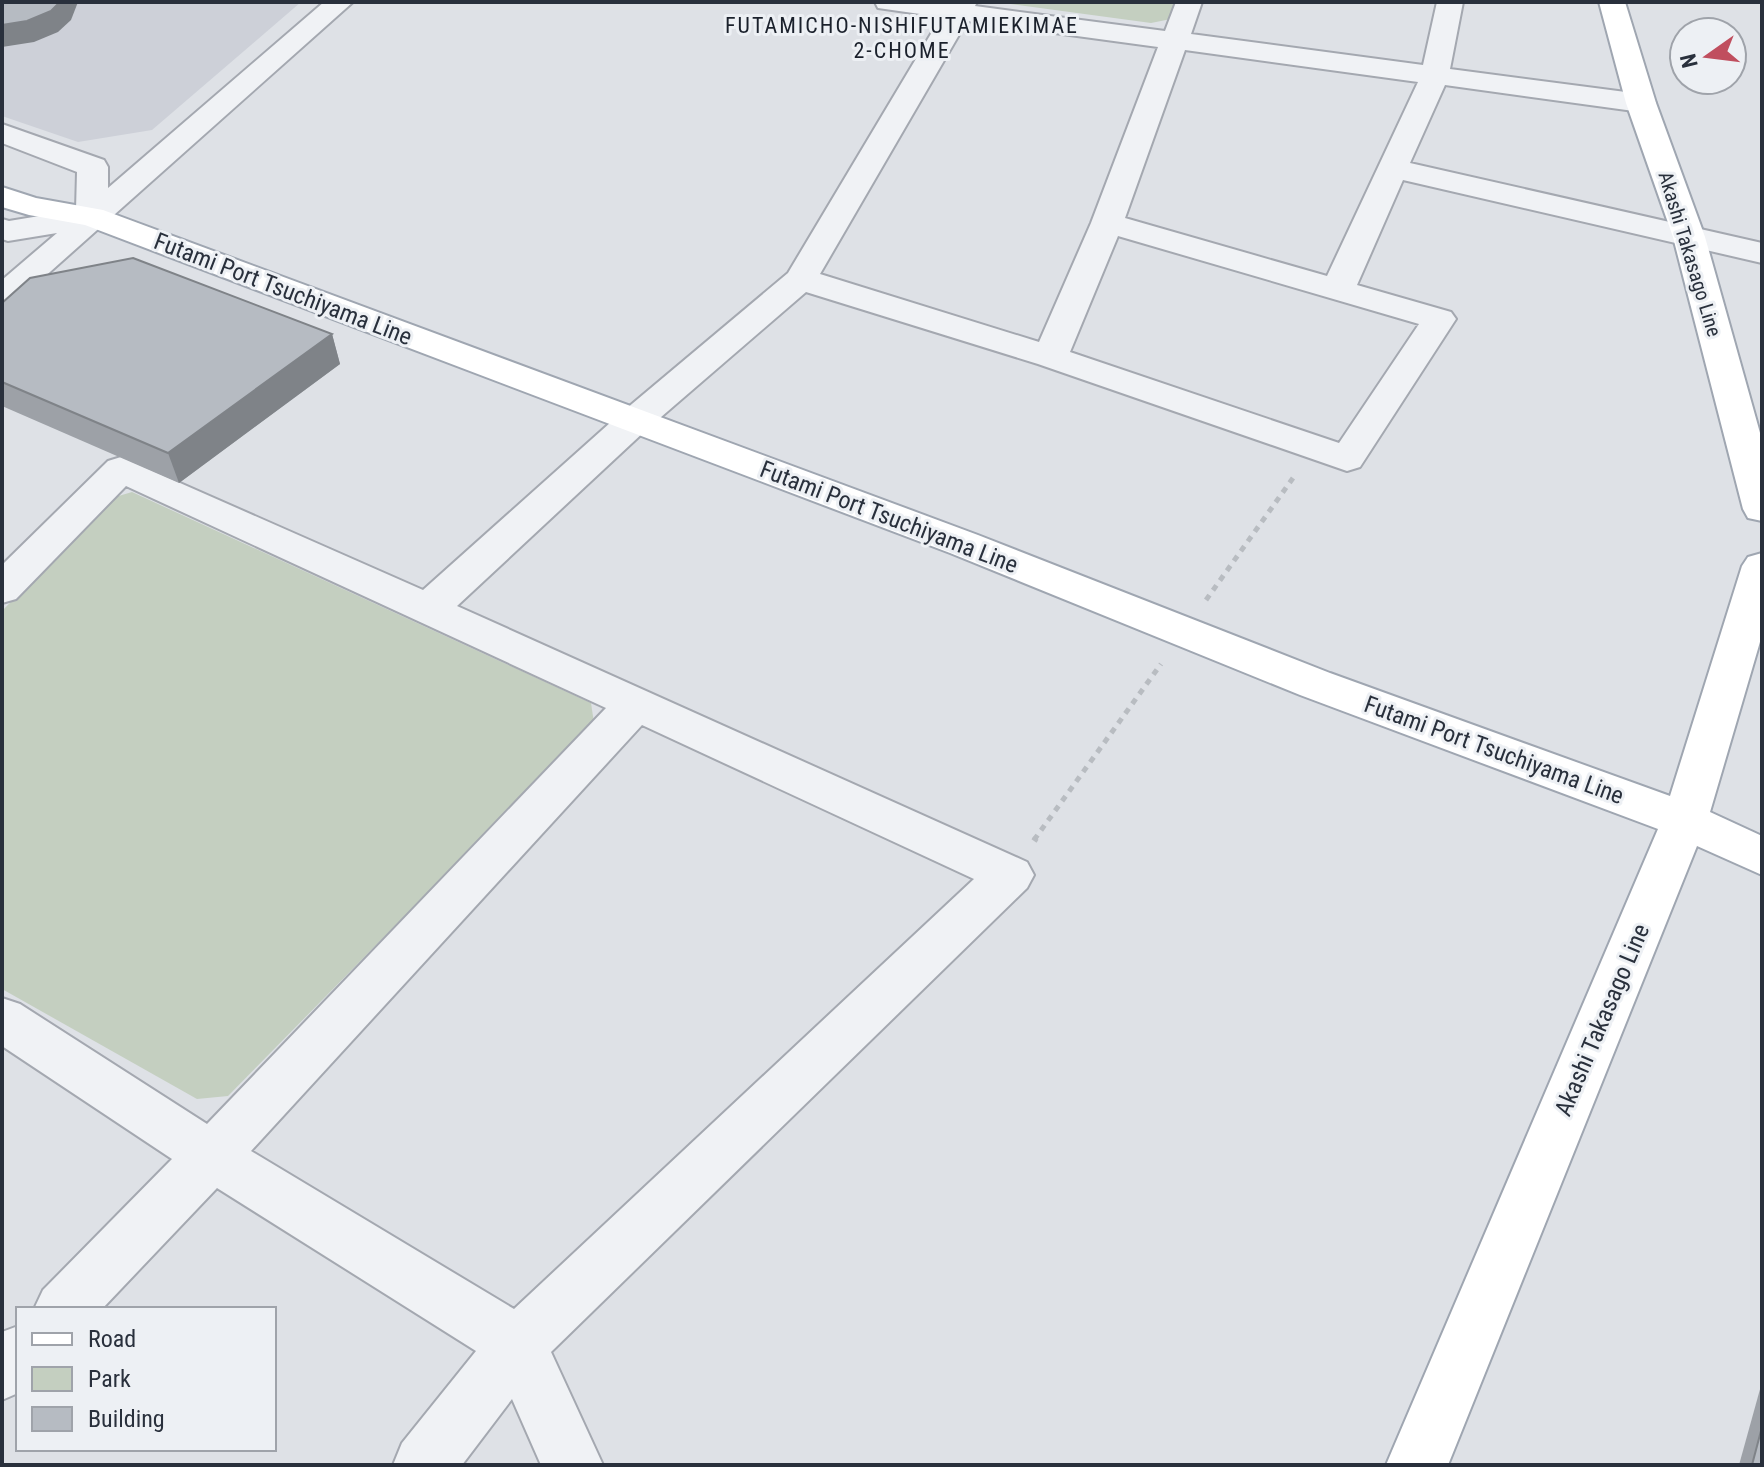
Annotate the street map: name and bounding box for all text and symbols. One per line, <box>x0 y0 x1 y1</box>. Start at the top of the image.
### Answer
district label: FUTAMICHO-NISHIFUTAMIEKIMAE 2-CHOME <box>725 13 1079 63</box>
north arrow <box>1668 16 1748 96</box>
text: N <box>1675 51 1703 70</box>
street label: Akashi Takasago Line <box>1653 168 1727 340</box>
street label: Futami Port Tsuchiyama Line <box>150 227 416 351</box>
street label: Futami Port Tsuchiyama Line <box>756 455 1022 579</box>
street label: Futami Port Tsuchiyama Line <box>1361 690 1627 810</box>
street label: Akashi Takasago Line <box>1549 920 1655 1120</box>
legend <box>16 1307 276 1451</box>
text: Road <box>88 1325 136 1353</box>
text: Park <box>88 1365 131 1393</box>
text: Building <box>88 1405 165 1433</box>

